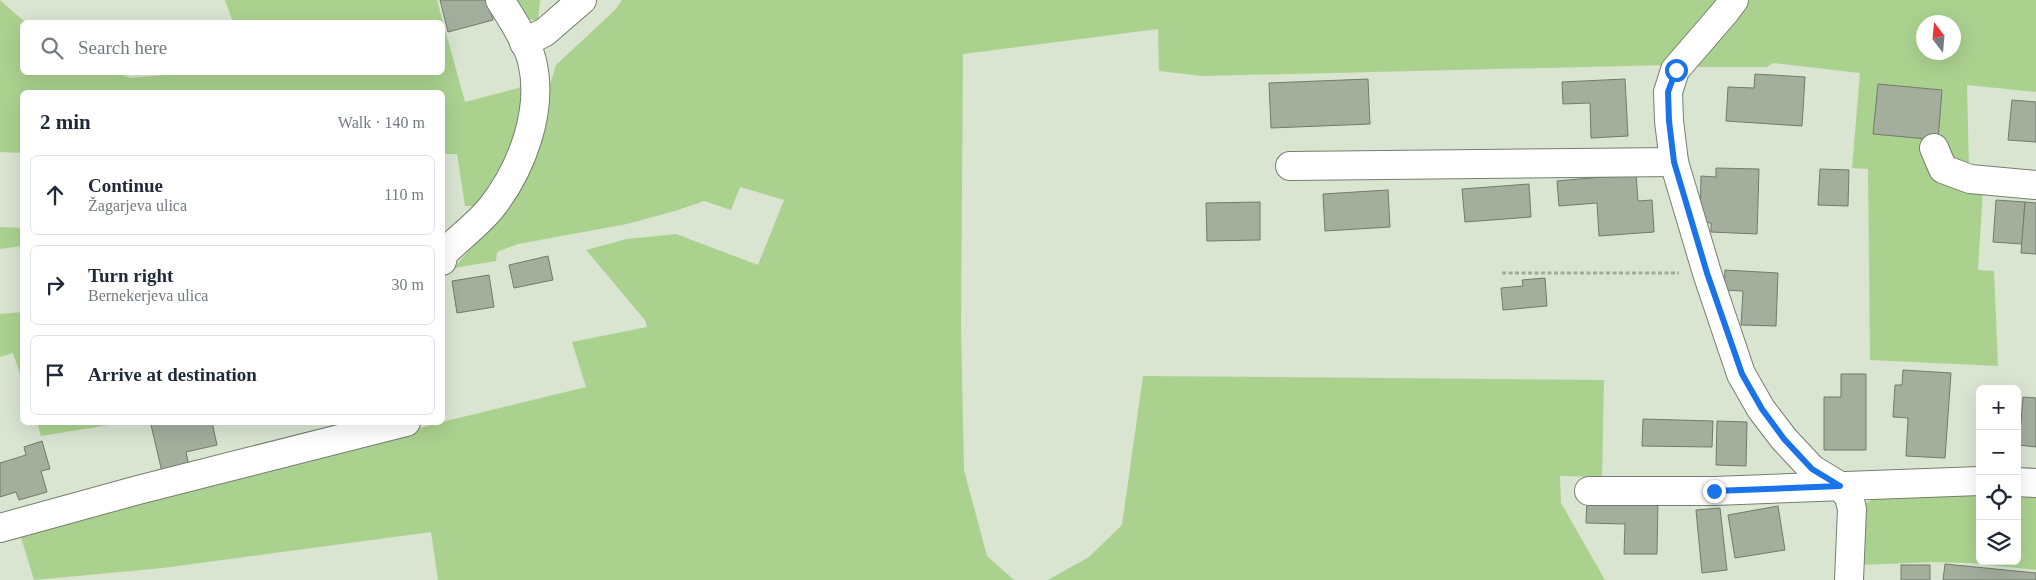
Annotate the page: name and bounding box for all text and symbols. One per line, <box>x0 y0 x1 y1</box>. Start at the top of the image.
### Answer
north arrow <box>1916 15 1961 60</box>
search box <box>20 20 445 75</box>
icon: search <box>38 34 66 62</box>
text: Search here <box>78 37 167 58</box>
route start <box>1665 59 1688 82</box>
text: 2 min <box>40 110 91 134</box>
text: Walk · 140 m <box>338 114 425 131</box>
text: Continue <box>88 175 163 196</box>
icon: ahead <box>41 181 69 209</box>
text: 110 m <box>384 186 424 203</box>
text: Žagarjeva ulica <box>88 197 187 214</box>
text: Turn right <box>88 265 173 286</box>
icon: right <box>41 271 69 299</box>
text: 30 m <box>392 276 424 293</box>
text: Bernekerjeva ulica <box>88 287 208 304</box>
icon: arrive <box>41 361 69 389</box>
text: Arrive at destination <box>88 364 257 385</box>
map controls <box>1976 385 2021 565</box>
button: + <box>1976 385 2021 430</box>
button: − <box>1976 430 2021 475</box>
button: locate <box>1976 475 2021 520</box>
route end <box>1703 480 1726 503</box>
button: layers <box>1976 520 2021 565</box>

